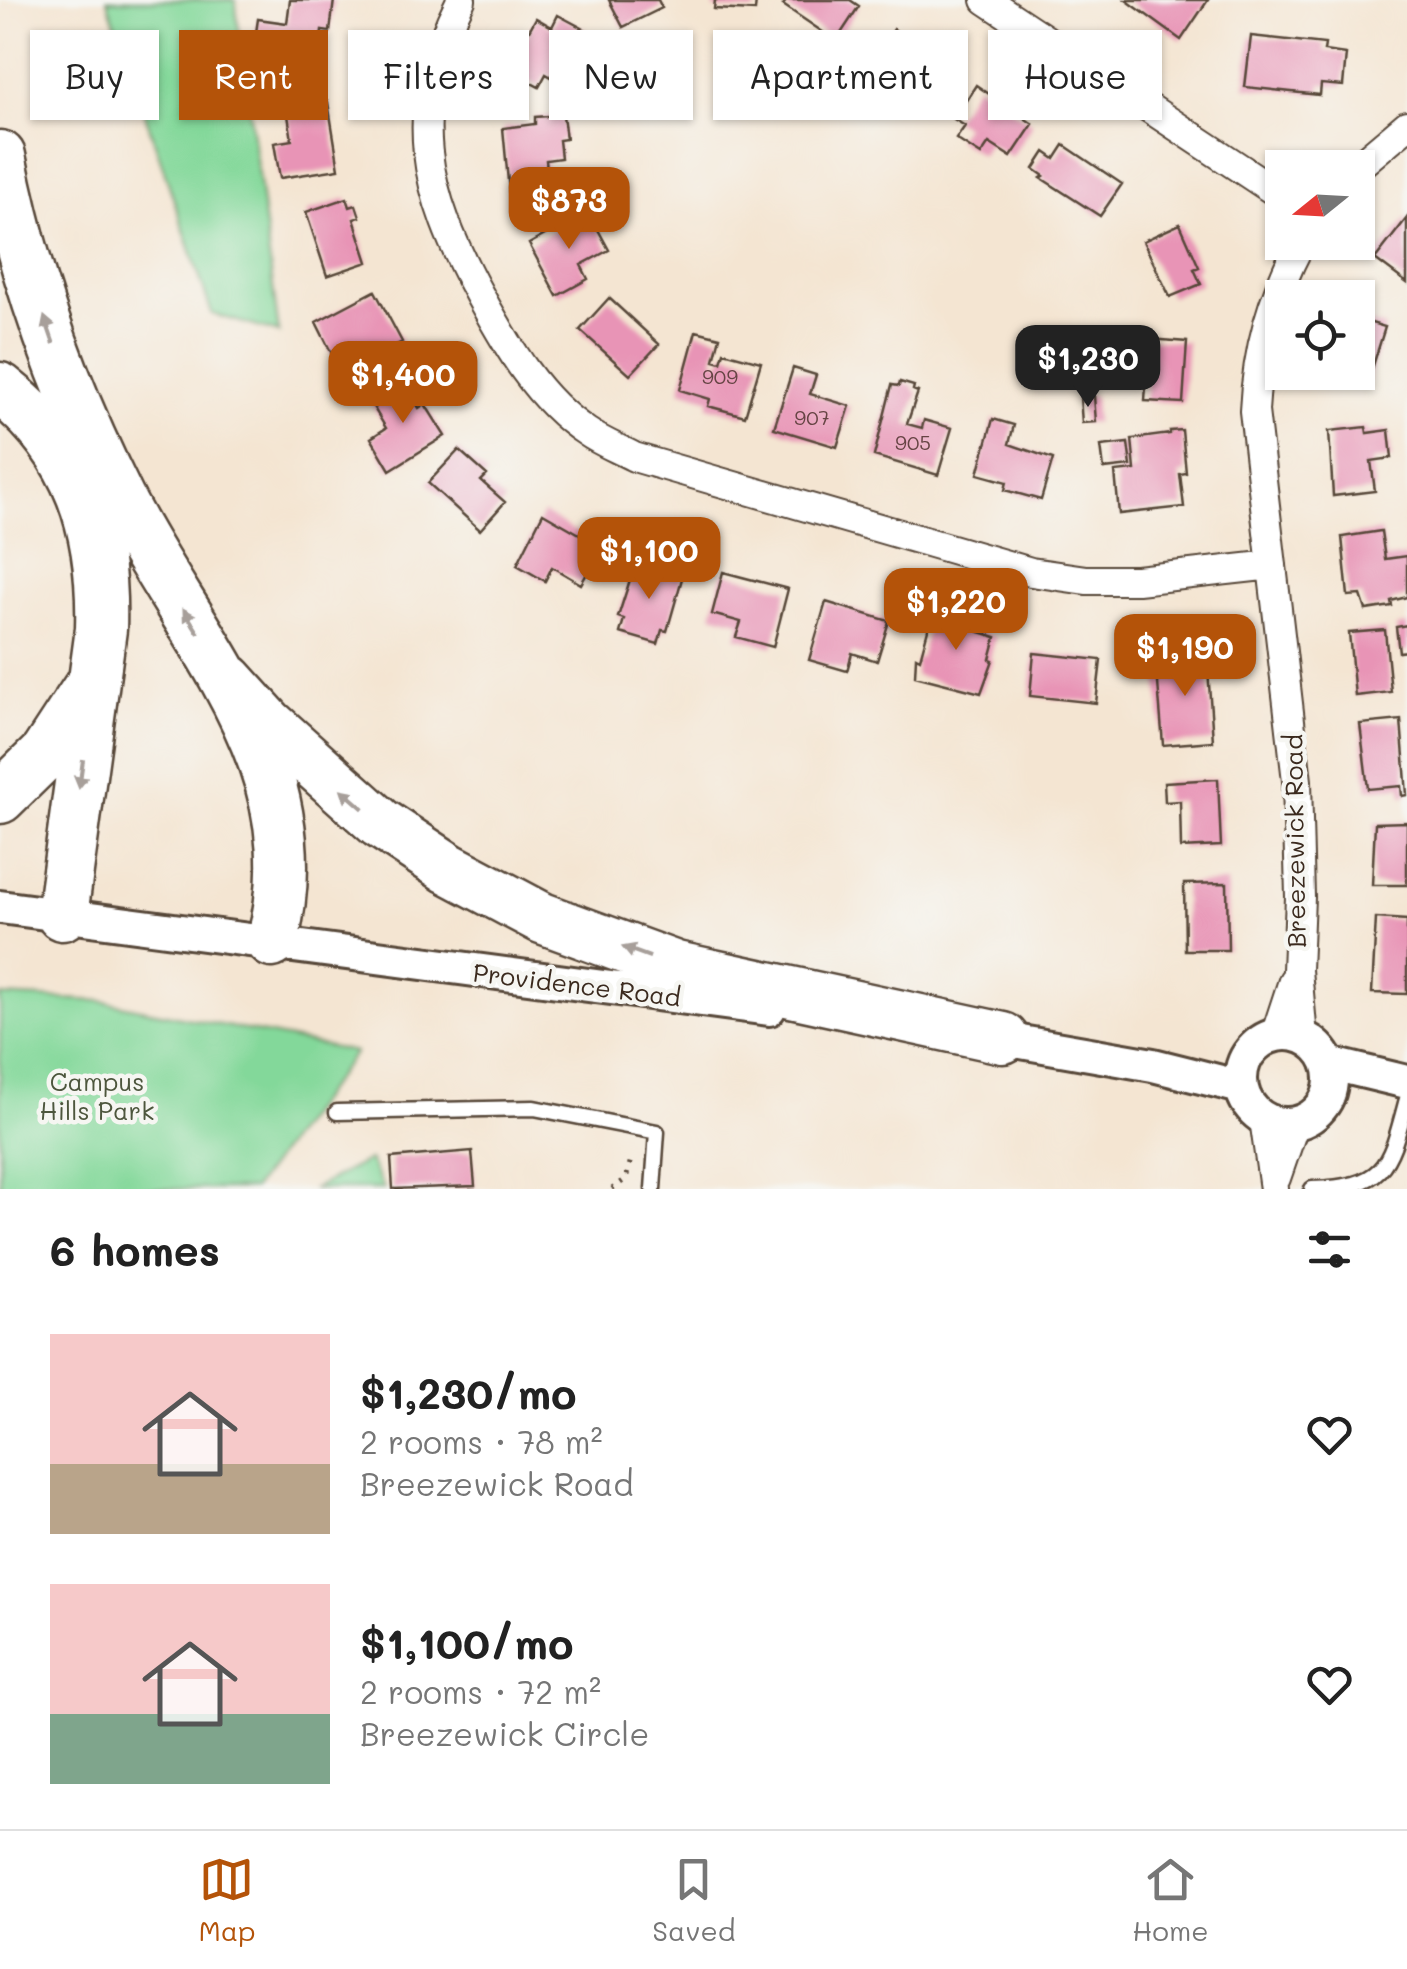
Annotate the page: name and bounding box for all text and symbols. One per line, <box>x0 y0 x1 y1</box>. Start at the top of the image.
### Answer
chip: Buy <box>30 30 159 120</box>
chip: Rent <box>179 30 328 120</box>
chip: Filters <box>348 30 529 120</box>
chip: New <box>549 30 693 120</box>
chip: Apartment <box>713 30 968 120</box>
chip: House <box>988 30 1162 120</box>
north arrow <box>1265 150 1375 260</box>
map controls <box>1265 150 1375 390</box>
pin: $873 <box>510 167 628 252</box>
text: $873 <box>531 178 607 220</box>
button: locate <box>1265 280 1375 390</box>
one-way arrow <box>40 315 55 345</box>
pin: $1,230 <box>1007 325 1169 410</box>
text: $1,230 <box>1037 336 1139 378</box>
pin: $1,400 <box>322 341 484 426</box>
text: $1,400 <box>350 352 456 394</box>
house number: 909 <box>702 363 738 389</box>
house number: 907 <box>794 404 830 430</box>
house number: 905 <box>895 429 931 455</box>
pin: $1,100 <box>568 517 730 602</box>
text: $1,100 <box>599 528 699 570</box>
pin: $1,220 <box>875 568 1037 653</box>
text: $1,220 <box>906 579 1006 621</box>
one-way arrow <box>183 607 201 635</box>
pin: $1,190 <box>1104 614 1266 699</box>
text: $1,190 <box>1136 625 1234 667</box>
street label: Breezewick Road <box>1276 734 1312 948</box>
one-way arrow <box>73 758 89 790</box>
one-way arrow <box>340 788 365 810</box>
one-way arrow <box>620 944 650 960</box>
street label: Providence Road <box>471 955 683 1013</box>
park label: Campus Hills Park <box>40 1065 154 1126</box>
text: 6 homes <box>50 1222 220 1277</box>
icon: filters <box>1302 1222 1357 1277</box>
text: $1,230/mo <box>360 1365 577 1420</box>
icon: home <box>130 1374 250 1494</box>
icon: heart <box>1302 1407 1357 1462</box>
text: 2 rooms · 78 m² <box>360 1420 603 1462</box>
text: Breezewick Road <box>360 1462 634 1504</box>
text: $1,100/mo <box>360 1615 573 1670</box>
icon: home <box>130 1624 250 1744</box>
icon: heart <box>1302 1657 1357 1712</box>
text: 2 rooms · 72 m² <box>360 1670 601 1712</box>
text: Breezewick Circle <box>360 1712 649 1754</box>
tab: Map <box>198 1852 255 1948</box>
tab: Saved <box>652 1852 735 1948</box>
tab: Home <box>1132 1852 1209 1948</box>

